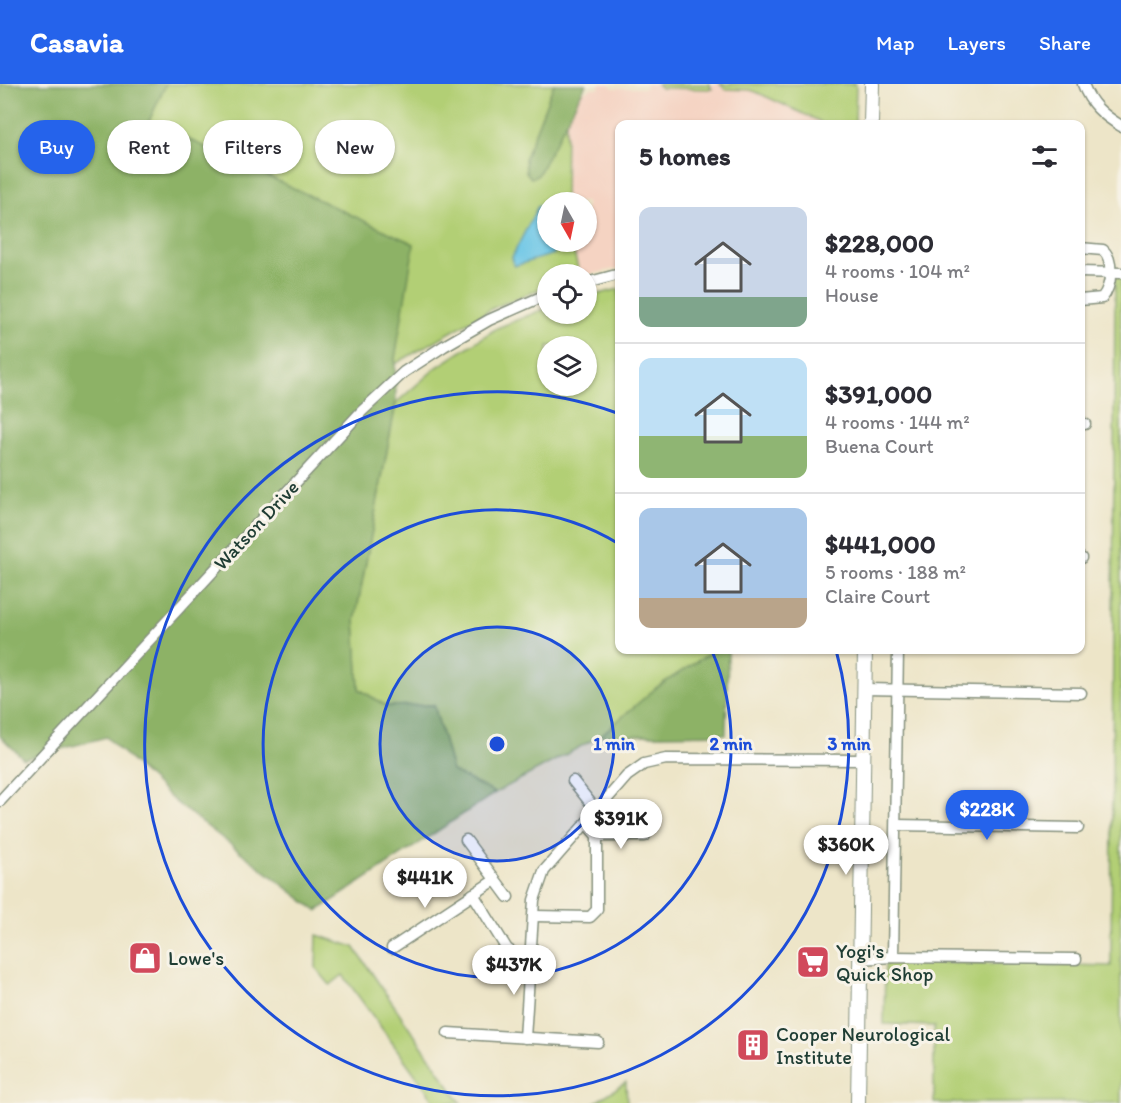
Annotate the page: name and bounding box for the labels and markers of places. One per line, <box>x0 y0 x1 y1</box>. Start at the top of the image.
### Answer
centre of rings <box>487 734 507 754</box>
pin: $228K <box>945 790 1029 841</box>
pin: $391K <box>579 799 663 850</box>
pin: $360K <box>804 825 888 876</box>
pin: $441K <box>383 858 467 909</box>
place label: Yogi's Quick Shop <box>836 939 933 986</box>
shop icon: Lowe's <box>127 940 163 976</box>
supermarket icon: Yogi's Quick Shop <box>795 944 831 980</box>
pin: $437K <box>472 945 556 996</box>
place label: Lowe's <box>168 946 224 970</box>
place label: Cooper Neurological Institute <box>776 1022 951 1069</box>
building icon: Cooper Neurological Institute <box>735 1027 771 1063</box>

